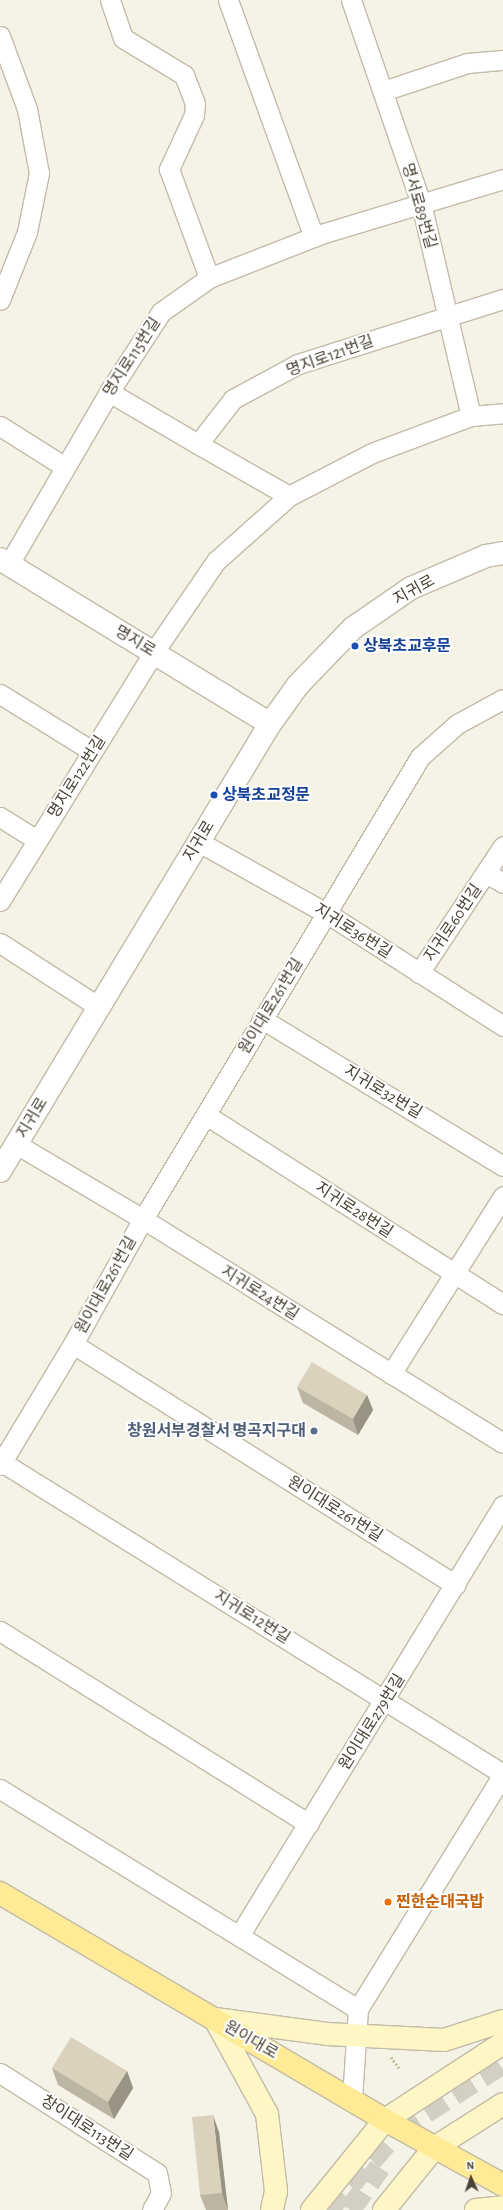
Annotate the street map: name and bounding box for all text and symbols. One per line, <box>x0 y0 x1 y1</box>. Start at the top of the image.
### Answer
street label: 명서로89번길 <box>398 161 440 251</box>
street label: 명지로115번길 <box>99 313 165 401</box>
street label: 명지로121번길 <box>284 331 376 381</box>
street label: 지귀로 <box>390 571 438 609</box>
street label: 명지로 <box>111 621 159 661</box>
place label: 상북초교후문 <box>363 636 451 656</box>
marker: 상북초교후문 <box>350 641 360 651</box>
street label: 명지로122번길 <box>44 732 110 822</box>
place label: 상북초교정문 <box>222 785 310 805</box>
marker: 상북초교정문 <box>209 790 219 800</box>
street label: 지귀로 <box>179 817 219 865</box>
street label: 지귀로60번길 <box>420 881 486 965</box>
street label: 지귀로36번길 <box>311 900 395 962</box>
street label: 원이대로261번길 <box>235 955 307 1057</box>
street label: 지귀로32번길 <box>341 1061 425 1123</box>
street label: 지귀로 <box>12 1094 52 1142</box>
street label: 지귀로28번길 <box>312 1178 396 1242</box>
street label: 원이대로261번길 <box>71 1233 141 1337</box>
street label: 지귀로24번길 <box>217 1261 303 1325</box>
place label: 창원서부경찰서 명곡지구대 <box>127 1421 306 1441</box>
marker: 창원서부경찰서 명곡지구대 <box>309 1426 319 1436</box>
street label: 원이대로261번길 <box>284 1472 386 1546</box>
street label: 지귀로12번길 <box>210 1586 294 1648</box>
street label: 원이대로279번길 <box>335 1670 409 1774</box>
place label: 찐한순대국밥 <box>396 1892 484 1912</box>
marker: 찐한순대국밥 <box>383 1897 393 1907</box>
street label: 원이대로 <box>221 2017 281 2063</box>
street label: 창이대로113번길 <box>37 2091 137 2165</box>
north arrow <box>451 2158 491 2198</box>
text: N <box>466 2160 474 2171</box>

